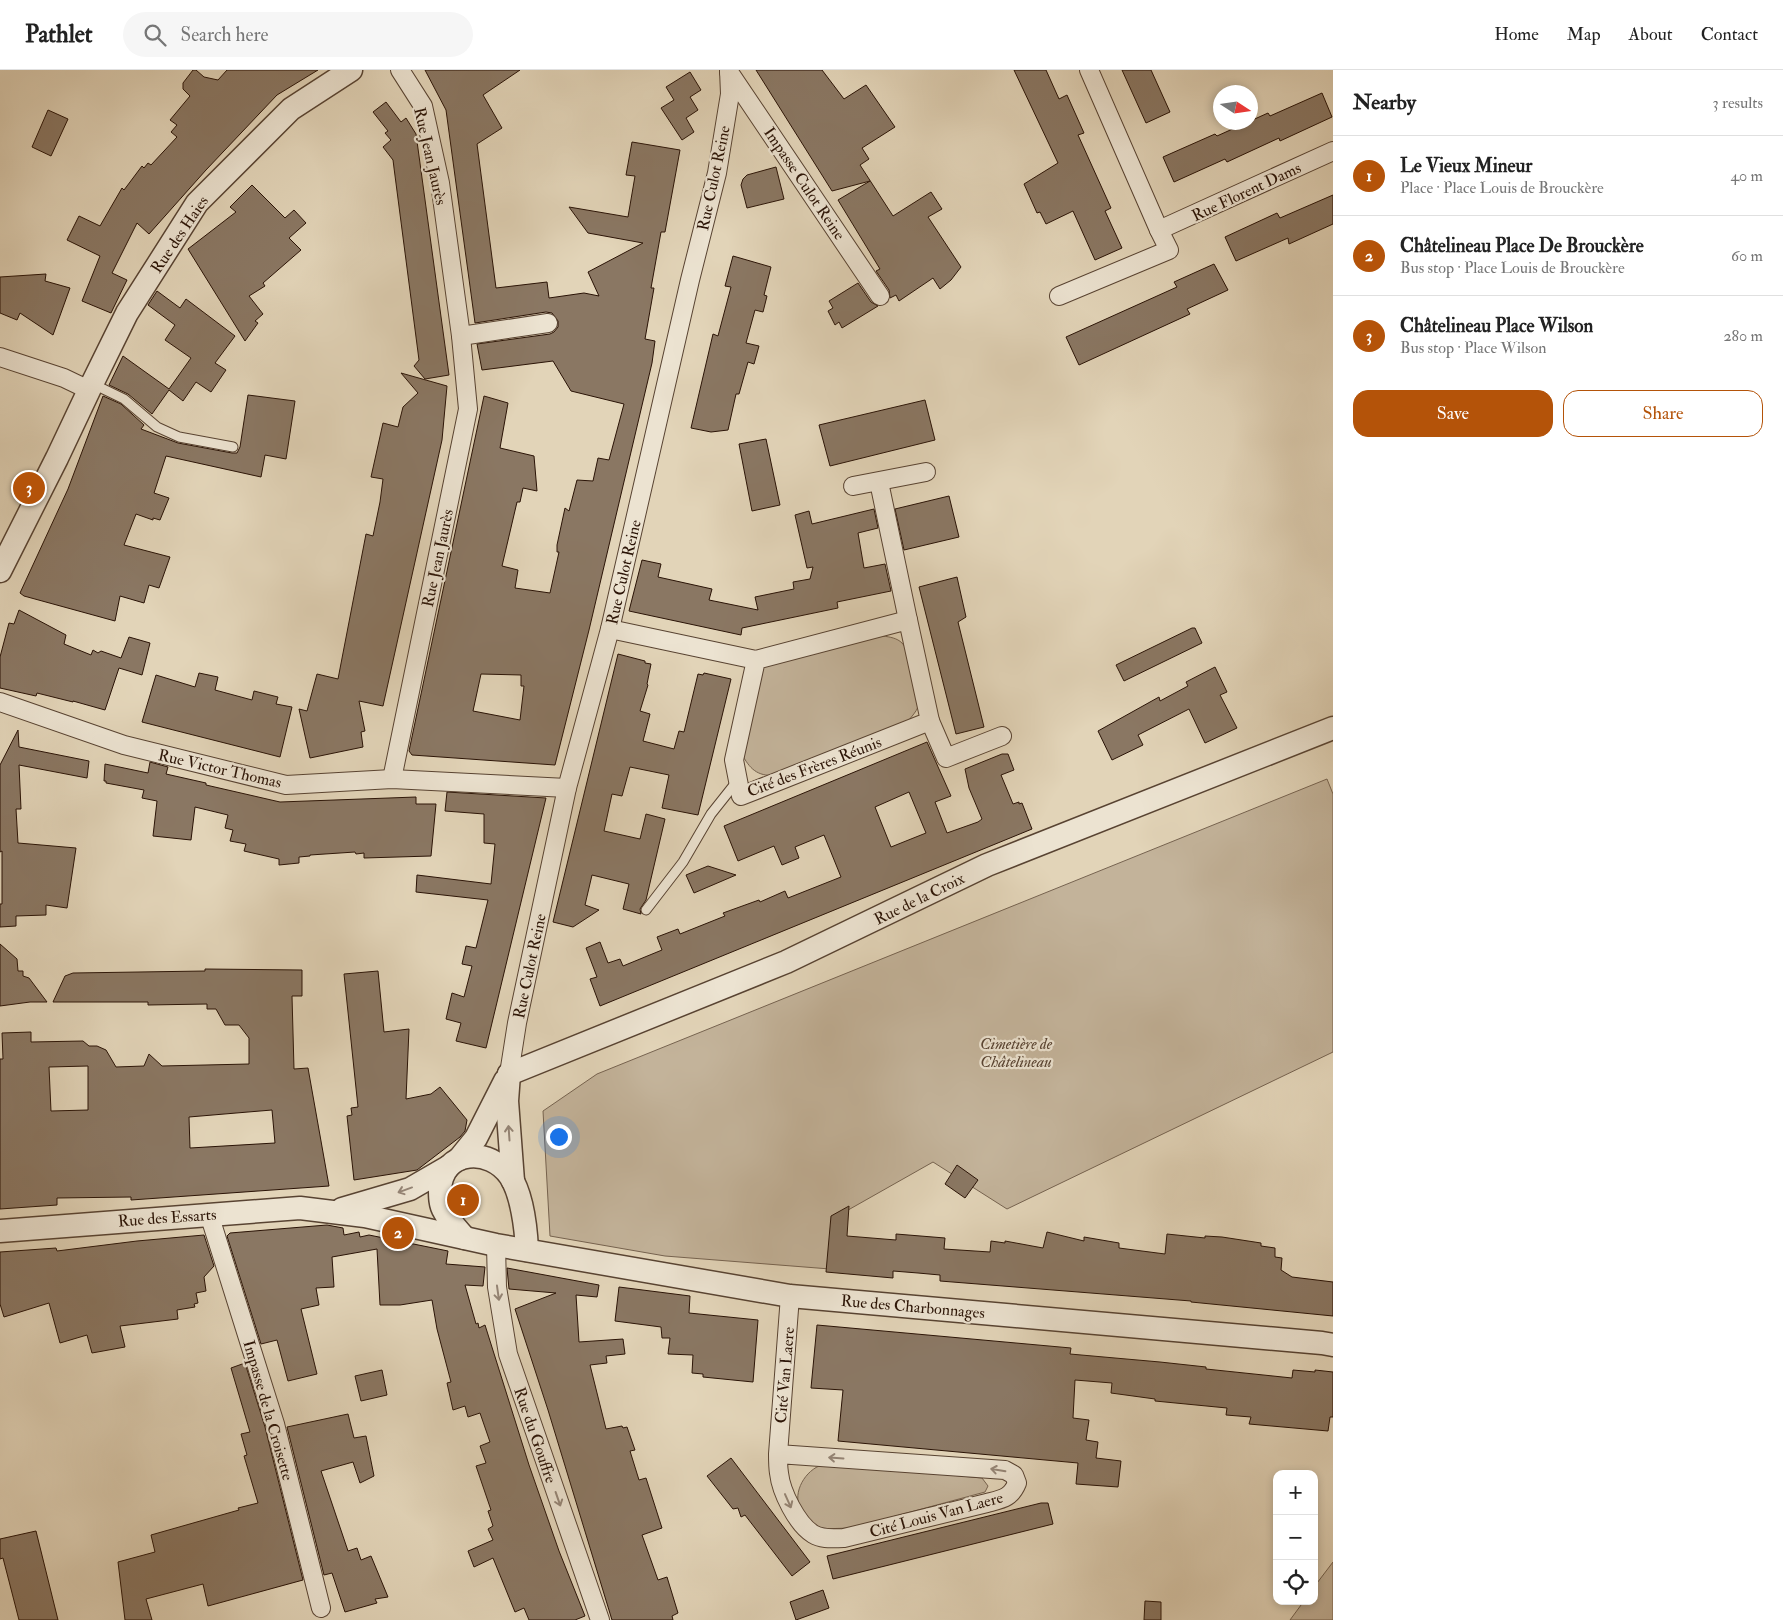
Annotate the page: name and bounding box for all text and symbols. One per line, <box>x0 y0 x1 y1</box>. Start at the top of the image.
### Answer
search box <box>123 12 473 57</box>
text: Pathlet <box>25 19 93 50</box>
icon: search <box>141 21 169 49</box>
text: Search here <box>181 23 268 47</box>
text: Home <box>1494 23 1539 46</box>
text: Map <box>1567 23 1601 46</box>
text: About <box>1629 23 1673 46</box>
text: Contact <box>1701 23 1758 46</box>
north arrow <box>1213 85 1258 130</box>
text: Nearby <box>1353 89 1416 116</box>
text: 3 results <box>1712 93 1763 113</box>
street label: Rue Jean Jaurès <box>408 105 451 207</box>
street label: Rue Culot Reine <box>693 123 735 233</box>
street label: Impasse Culot Reine <box>758 123 850 245</box>
text: Le Vieux Mineur <box>1400 154 1532 178</box>
street label: Rue Florent Dams <box>1189 158 1304 226</box>
text: 1 <box>1366 166 1372 186</box>
text: 40 m <box>1730 166 1763 186</box>
text: Place · Place Louis de Brouckère <box>1400 178 1604 198</box>
street label: Rue des Haies <box>147 192 213 277</box>
text: Châtelineau Place De Brouckère <box>1400 234 1644 258</box>
text: 2 <box>1365 246 1373 266</box>
text: 60 m <box>1731 246 1763 266</box>
text: Bus stop · Place Louis de Brouckère <box>1400 258 1625 278</box>
text: Châtelineau Place Wilson <box>1400 314 1593 338</box>
text: 3 <box>1366 326 1372 346</box>
text: 280 m <box>1723 326 1763 346</box>
text: Bus stop · Place Wilson <box>1400 338 1547 358</box>
button: Save <box>1353 390 1553 437</box>
button: Share <box>1563 390 1763 437</box>
pin: 3 <box>13 469 45 507</box>
street label: Rue Jean Jaurès <box>418 507 459 609</box>
street label: Rue Culot Reine <box>602 518 646 627</box>
street label: Cité des Frères Réunis <box>744 732 884 802</box>
street label: Rue Victor Thomas <box>156 745 283 793</box>
street label: Rue de la Croix <box>871 868 968 929</box>
street label: Rue Culot Reine <box>509 911 551 1021</box>
park label: Cimetière de Châtelineau <box>980 1034 1053 1072</box>
your location <box>546 1124 572 1150</box>
one-way arrow <box>505 1125 514 1141</box>
pin: 1 <box>447 1181 479 1219</box>
one-way arrow <box>398 1186 413 1195</box>
street label: Rue des Essarts <box>117 1205 217 1231</box>
pin: 2 <box>382 1214 414 1252</box>
one-way arrow <box>493 1285 503 1301</box>
street label: Rue des Charbonnages <box>840 1291 986 1323</box>
street label: Cité Van Laere <box>771 1326 799 1424</box>
street label: Impasse de la Croisette <box>237 1338 298 1483</box>
street label: Rue du Gouffre <box>509 1385 561 1486</box>
one-way arrow <box>829 1453 845 1462</box>
one-way arrow <box>991 1465 1007 1475</box>
map controls <box>1273 1470 1318 1605</box>
button: + <box>1273 1470 1318 1515</box>
street label: Cité Louis Van Laere <box>867 1487 1005 1542</box>
one-way arrow <box>554 1491 563 1506</box>
one-way arrow <box>784 1493 794 1508</box>
button: − <box>1273 1515 1318 1560</box>
button: locate <box>1273 1560 1318 1605</box>

